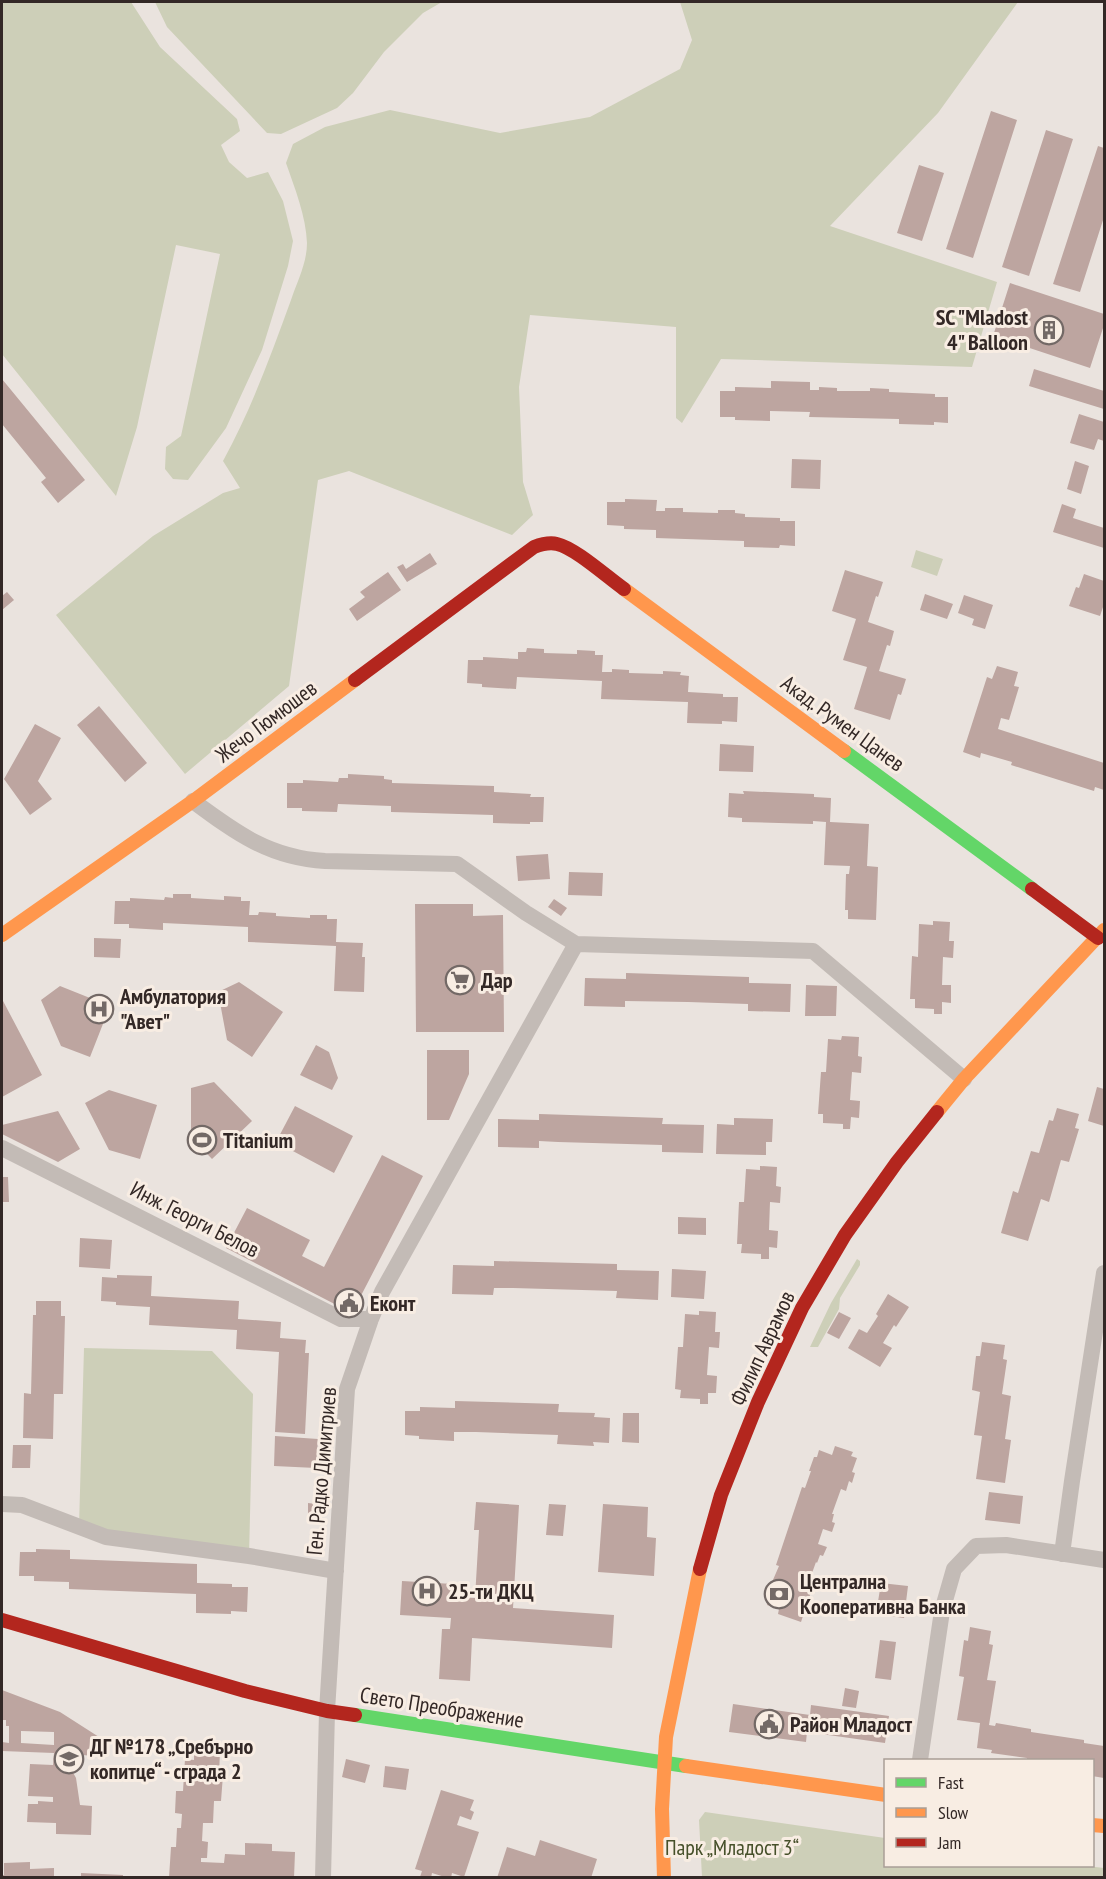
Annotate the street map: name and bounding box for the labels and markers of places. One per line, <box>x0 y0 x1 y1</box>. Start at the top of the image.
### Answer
place label: SC "Mladost 4" Balloon <box>936 303 1029 356</box>
building icon: SC "Mladost 4" Balloon <box>1033 314 1065 346</box>
supermarket icon: Дар <box>444 964 476 996</box>
place label: Дар <box>481 966 513 994</box>
place label: Амбулатория "Авет" <box>119 982 226 1035</box>
hospital icon: Амбулатория "Авет" <box>83 993 115 1025</box>
sports icon: Titanium <box>186 1124 218 1156</box>
place label: Titanium <box>223 1126 293 1154</box>
public building icon: Еконт <box>333 1287 365 1319</box>
place label: Еконт <box>370 1289 416 1317</box>
place label: Централна Кооперативна Банка <box>800 1567 966 1620</box>
hospital icon: 25-ти ДКЦ <box>411 1575 443 1607</box>
place label: 25-ти ДКЦ <box>448 1577 534 1605</box>
bank icon: Централна Кооперативна Банка <box>763 1578 795 1610</box>
public building icon: Район Младост <box>753 1708 785 1740</box>
place label: Район Младост <box>790 1710 912 1738</box>
place label: ДГ №178 „Сребърно копитце“ - сграда 2 <box>90 1732 253 1785</box>
school or university icon: ДГ №178 „Сребърно копитце“ - сграда 2 <box>53 1743 85 1775</box>

